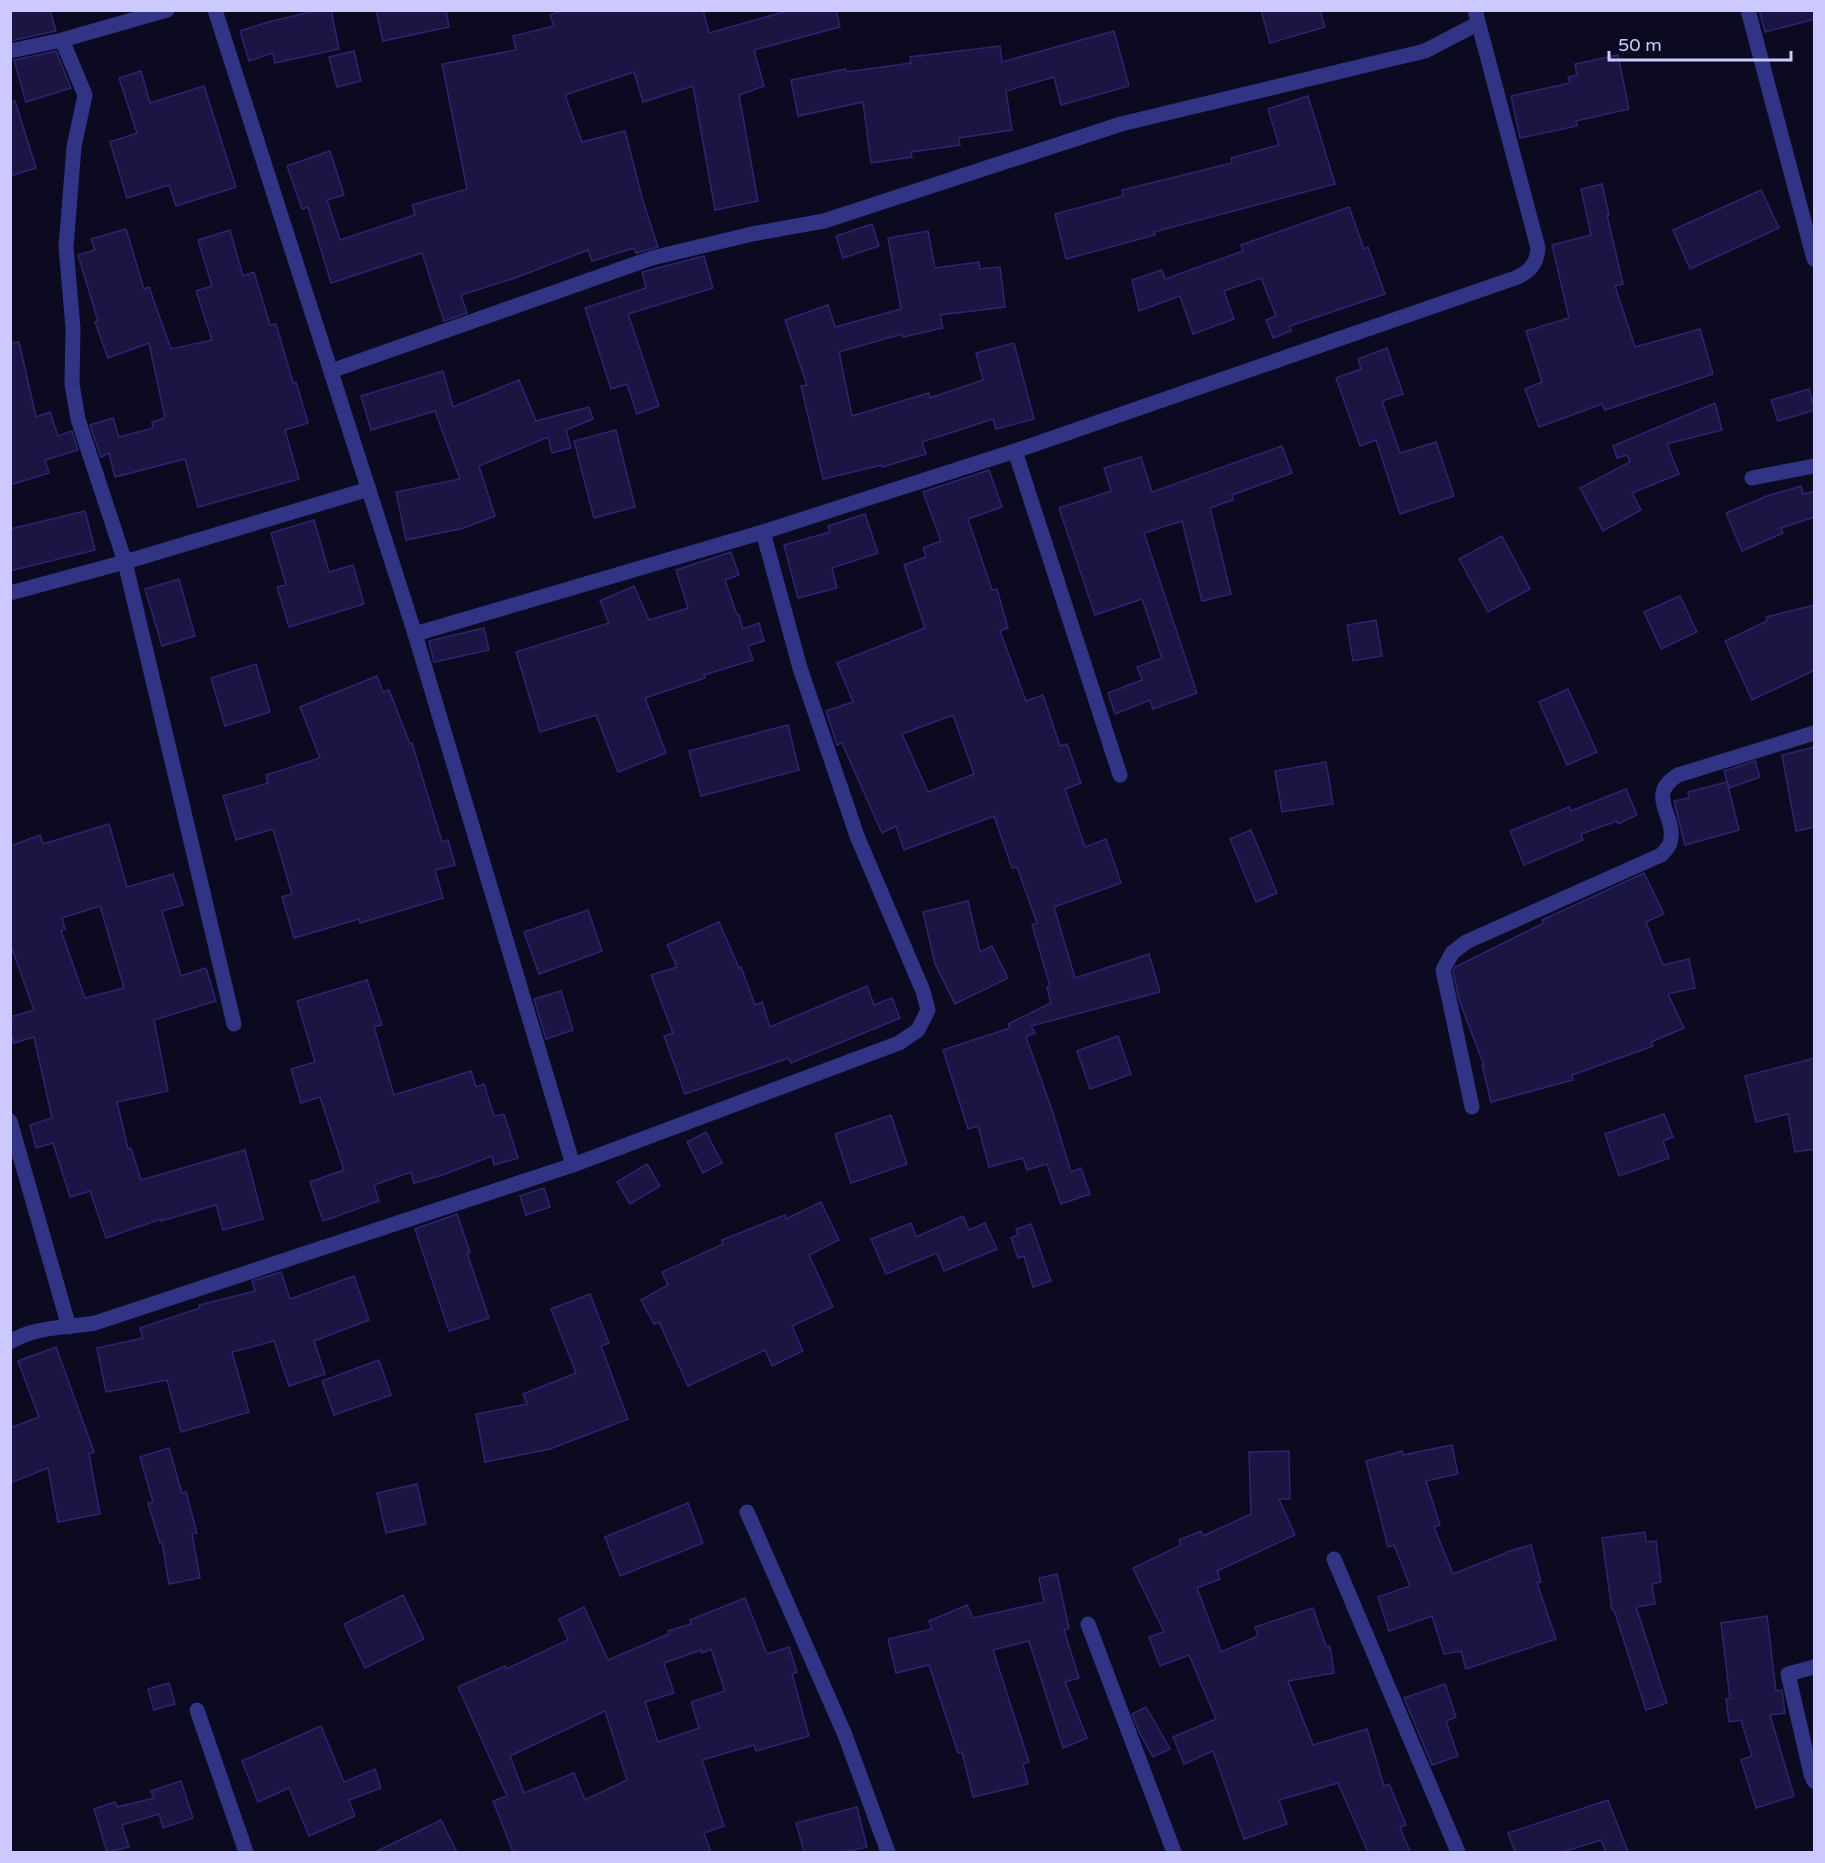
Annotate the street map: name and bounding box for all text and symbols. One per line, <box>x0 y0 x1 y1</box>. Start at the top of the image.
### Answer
scale bar <box>1609 24 1790 62</box>
text: 50 m <box>1618 34 1662 56</box>

